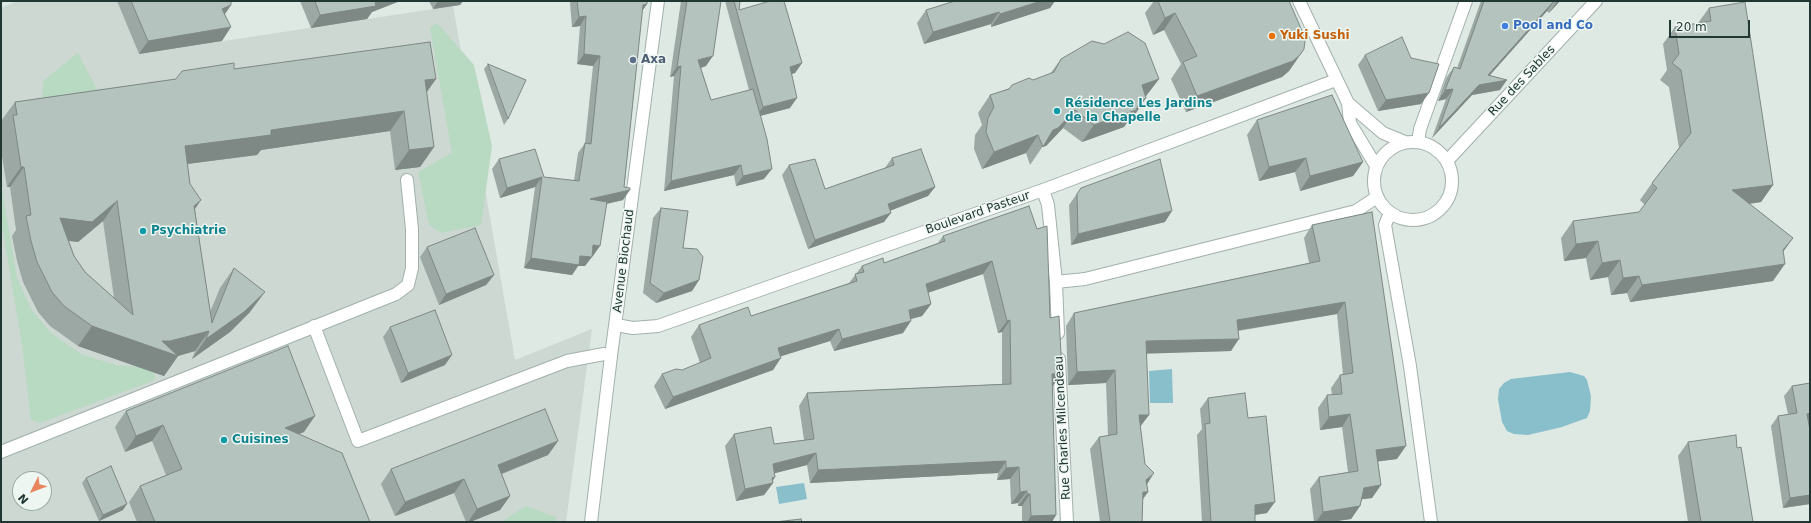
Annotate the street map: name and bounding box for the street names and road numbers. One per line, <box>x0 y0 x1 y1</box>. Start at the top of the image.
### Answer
street label: Rue des Sables <box>1486 43 1558 119</box>
street label: Boulevard Pasteur <box>924 188 1032 238</box>
street label: Avenue Biochaud <box>611 208 637 314</box>
street label: Rue Charles Milcendeau <box>1052 356 1074 500</box>

